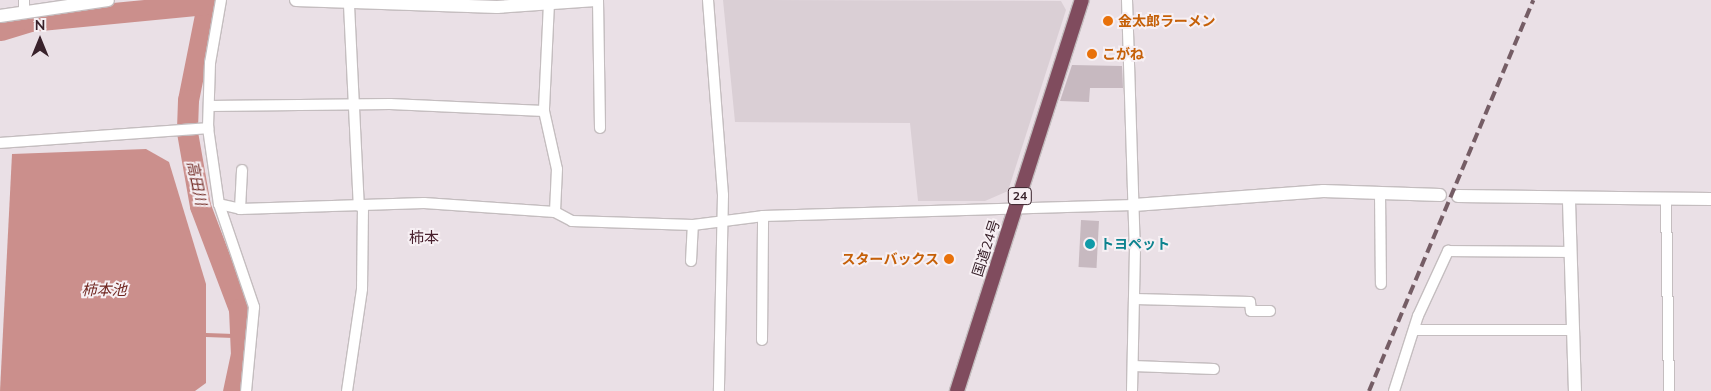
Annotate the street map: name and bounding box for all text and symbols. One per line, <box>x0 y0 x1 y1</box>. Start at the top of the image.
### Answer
place label: 金太郎ラーメン <box>1118 13 1216 29</box>
north arrow <box>15 15 65 65</box>
marker: 金太郎ラーメン <box>1102 15 1114 27</box>
text: N <box>35 16 45 34</box>
place label: こがね <box>1102 46 1144 62</box>
marker: こがね <box>1086 48 1098 60</box>
water label: 高田川 <box>184 159 210 207</box>
road number: 24 <box>1008 187 1032 206</box>
street label: 国道24号 <box>969 217 1003 279</box>
district label: 柿本 <box>409 229 439 247</box>
place label: トヨペット <box>1100 236 1170 252</box>
marker: トヨペット <box>1084 238 1096 250</box>
place label: スターバックス <box>841 251 939 267</box>
marker: スターバックス <box>943 253 955 265</box>
water label: 柿本池 <box>82 281 126 299</box>

